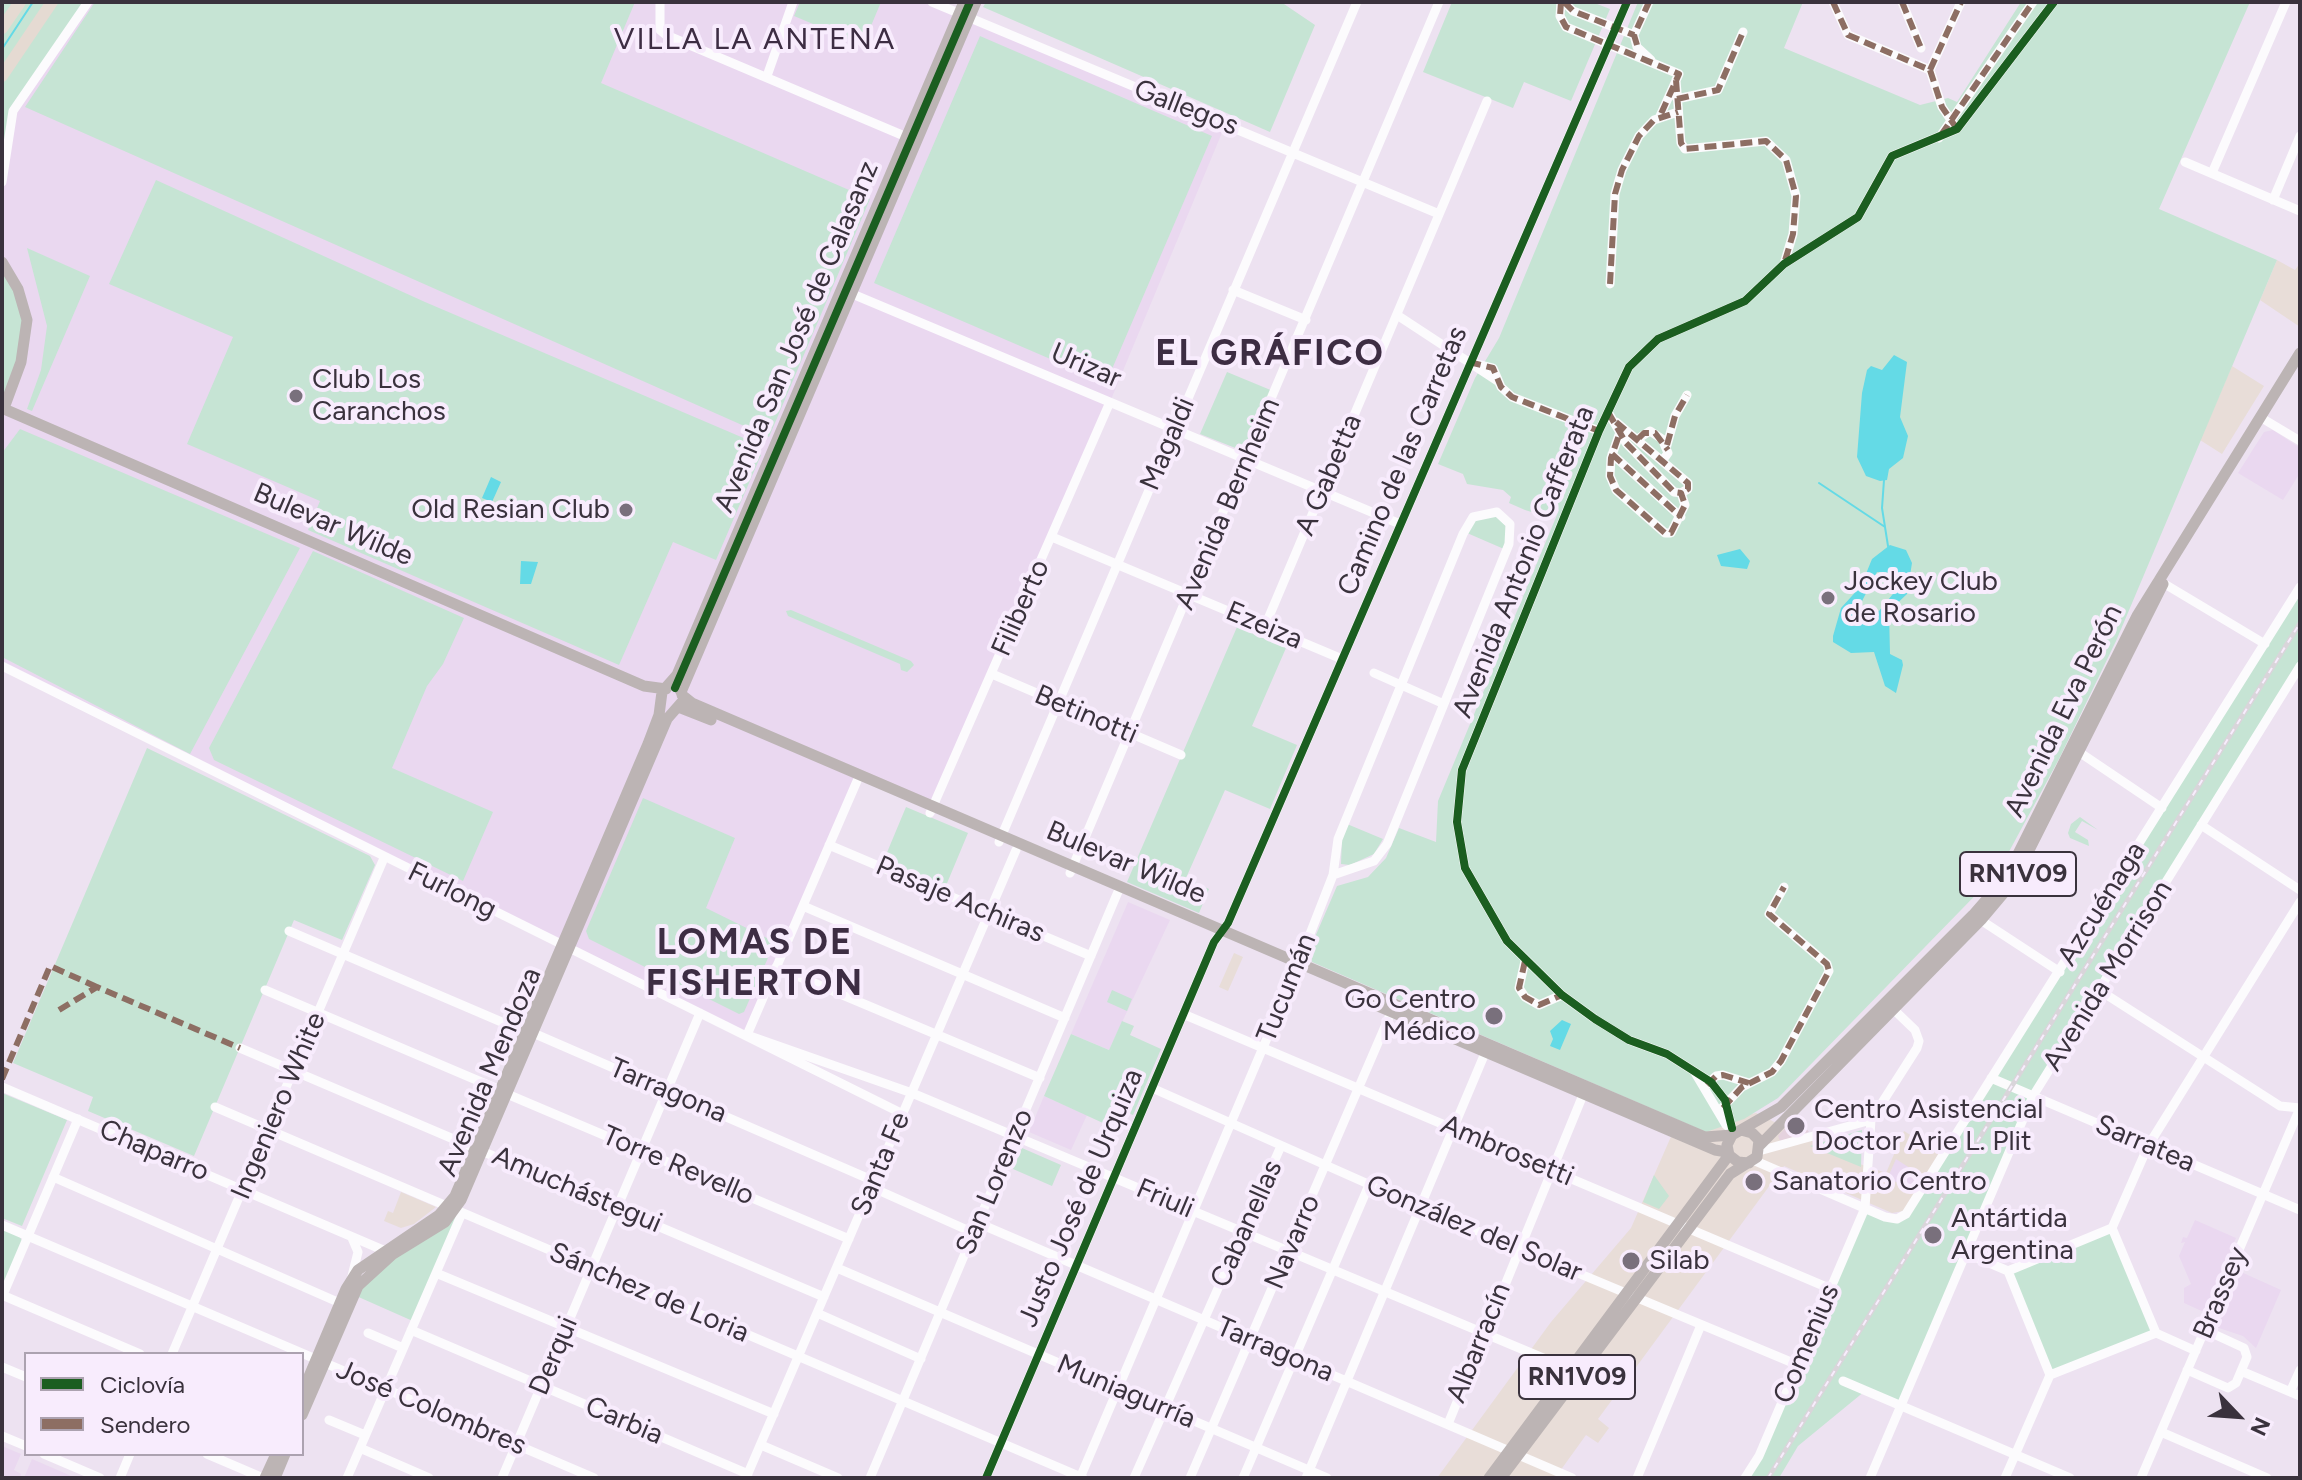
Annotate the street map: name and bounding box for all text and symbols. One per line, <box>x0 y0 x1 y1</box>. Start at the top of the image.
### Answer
district label: VILLA LA ANTENA <box>614 22 896 58</box>
street label: Gallegos <box>1129 73 1243 143</box>
street label: Avenida San José de Calasanz <box>708 156 886 518</box>
street label: Camino de las Carretas <box>1331 321 1475 601</box>
district label: EL GRÁFICO <box>1155 332 1385 376</box>
street label: Urizar <box>1046 336 1126 396</box>
place label: Club Los Caranchos <box>312 363 446 429</box>
marker: Club Los Caranchos <box>287 387 305 405</box>
street label: Magaldi <box>1133 392 1203 496</box>
street label: Avenida Bernheim <box>1168 393 1288 615</box>
street label: Avenida Antonio Cafferata <box>1446 401 1602 723</box>
street label: A Gabetta <box>1288 409 1370 541</box>
street label: Bulevar Wilde <box>248 476 418 574</box>
place label: Old Resian Club <box>411 493 610 527</box>
marker: Old Resian Club <box>617 501 635 519</box>
street label: Filiberto <box>985 554 1057 662</box>
place label: Jockey Club de Rosario <box>1844 565 1998 631</box>
marker: Jockey Club de Rosario <box>1819 589 1837 607</box>
street label: Ezeiza <box>1221 595 1307 657</box>
street label: Avenida Eva Perón <box>1998 599 2130 823</box>
street label: Betinotti <box>1029 678 1143 752</box>
street label: Bulevar Wilde <box>1041 814 1211 912</box>
street label: Azcuénaga <box>2051 836 2153 972</box>
street label: Pasaje Achiras <box>871 849 1049 951</box>
road number: RN1V09 <box>1960 852 2076 896</box>
street label: Furlong <box>402 855 502 927</box>
street label: Avenida Morrison <box>2036 875 2180 1077</box>
district label: LOMAS DE FISHERTON <box>646 921 864 1006</box>
street label: Tucumán <box>1250 929 1324 1047</box>
street label: Avenida Mendoza <box>431 963 549 1181</box>
place label: Go Centro Médico <box>1344 983 1476 1049</box>
marker: Go Centro Médico <box>1483 1005 1505 1027</box>
street label: Ingeniero White <box>225 1007 333 1205</box>
street label: Tarragona <box>604 1051 732 1131</box>
street label: Justo José de Urquiza <box>1011 1064 1151 1332</box>
place label: Centro Asistencial Doctor Arie L. Plit <box>1814 1093 2043 1159</box>
street label: San Lorenzo <box>949 1104 1041 1260</box>
street label: Santa Fe <box>844 1107 918 1221</box>
street label: Ambrosetti <box>1436 1108 1578 1194</box>
street label: Sarratea <box>2090 1108 2200 1180</box>
street label: Chaparro <box>94 1113 214 1189</box>
marker: Centro Asistencial Doctor Arie L. Plit <box>1785 1115 1807 1137</box>
street label: Torre Revello <box>597 1119 759 1213</box>
street label: Amuchástegui <box>487 1139 667 1241</box>
street label: Cabanellas <box>1204 1155 1290 1293</box>
place label: Sanatorio Centro <box>1772 1165 1987 1199</box>
street label: González del Solar <box>1361 1168 1587 1290</box>
marker: Sanatorio Centro <box>1743 1171 1765 1193</box>
street label: Friuli <box>1131 1172 1199 1226</box>
street label: Navarro <box>1258 1190 1328 1294</box>
place label: Antártida Argentina <box>1951 1202 2074 1268</box>
marker: Antártida Argentina <box>1922 1224 1944 1246</box>
street label: Sánchez de Loria <box>544 1236 754 1350</box>
street label: Brassey <box>2187 1242 2255 1344</box>
place label: Silab <box>1649 1244 1710 1278</box>
marker: Silab <box>1620 1250 1642 1272</box>
street label: Albarracín <box>1440 1278 1518 1408</box>
street label: Comenius <box>1767 1279 1847 1409</box>
street label: Tarragona <box>1211 1310 1339 1390</box>
street label: Derqui <box>522 1312 586 1400</box>
street label: Muniagurría <box>1052 1348 1200 1436</box>
legend <box>24 1352 304 1456</box>
street label: José Colombres <box>331 1353 531 1463</box>
road number: RN1V09 <box>1519 1355 1635 1399</box>
text: Ciclovía <box>100 1370 185 1399</box>
north arrow <box>2198 1376 2278 1456</box>
street label: Carbia <box>580 1390 668 1452</box>
text: Sendero <box>100 1410 190 1439</box>
text: N <box>2244 1413 2276 1440</box>

